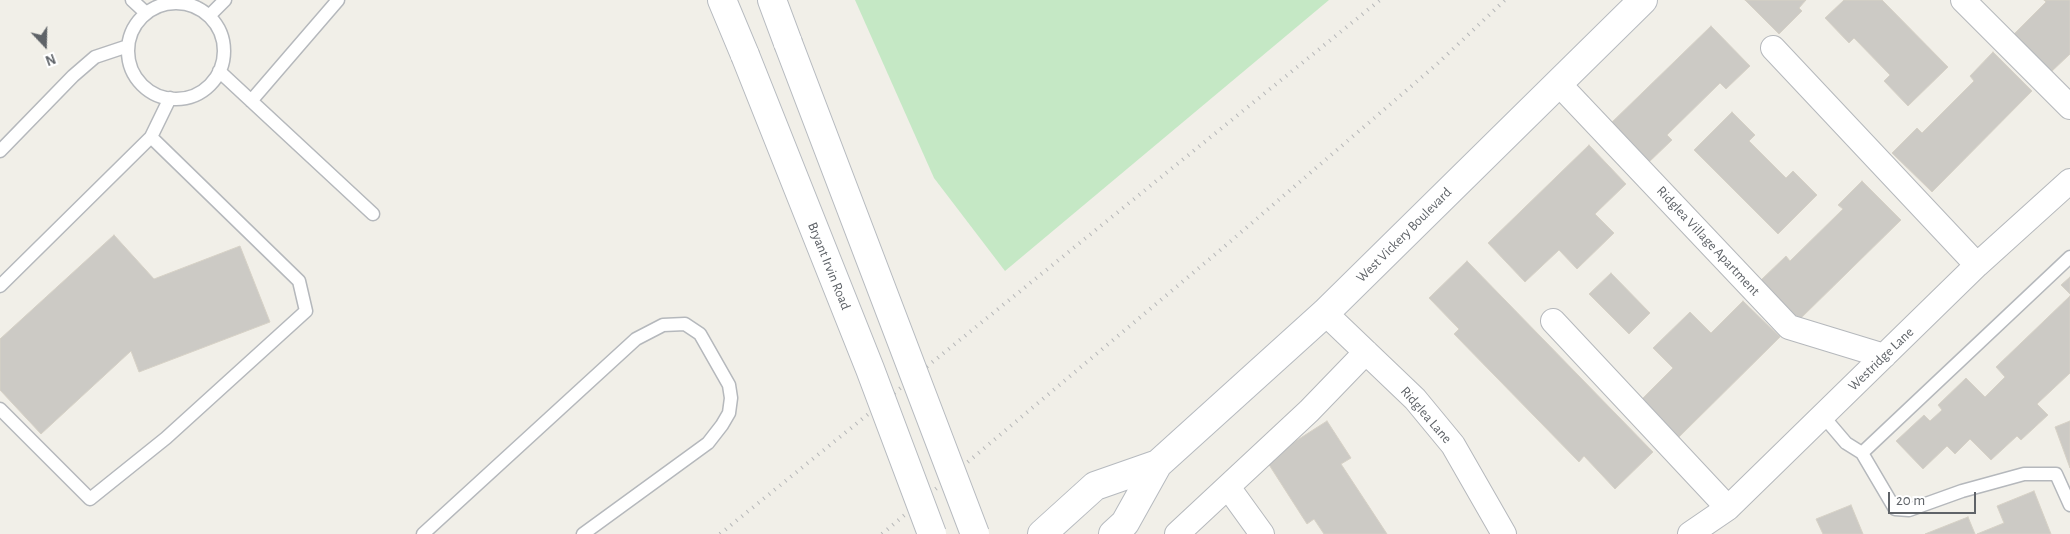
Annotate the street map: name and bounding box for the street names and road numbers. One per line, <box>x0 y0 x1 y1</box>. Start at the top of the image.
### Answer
street label: Ridglea Village Apartment <box>1653 183 1763 299</box>
street label: West Vickery Boulevard <box>1353 184 1455 286</box>
street label: Bryant Irvin Road <box>804 220 854 312</box>
street label: Westridge Lane <box>1845 324 1917 394</box>
street label: Ridglea Lane <box>1397 383 1455 447</box>

